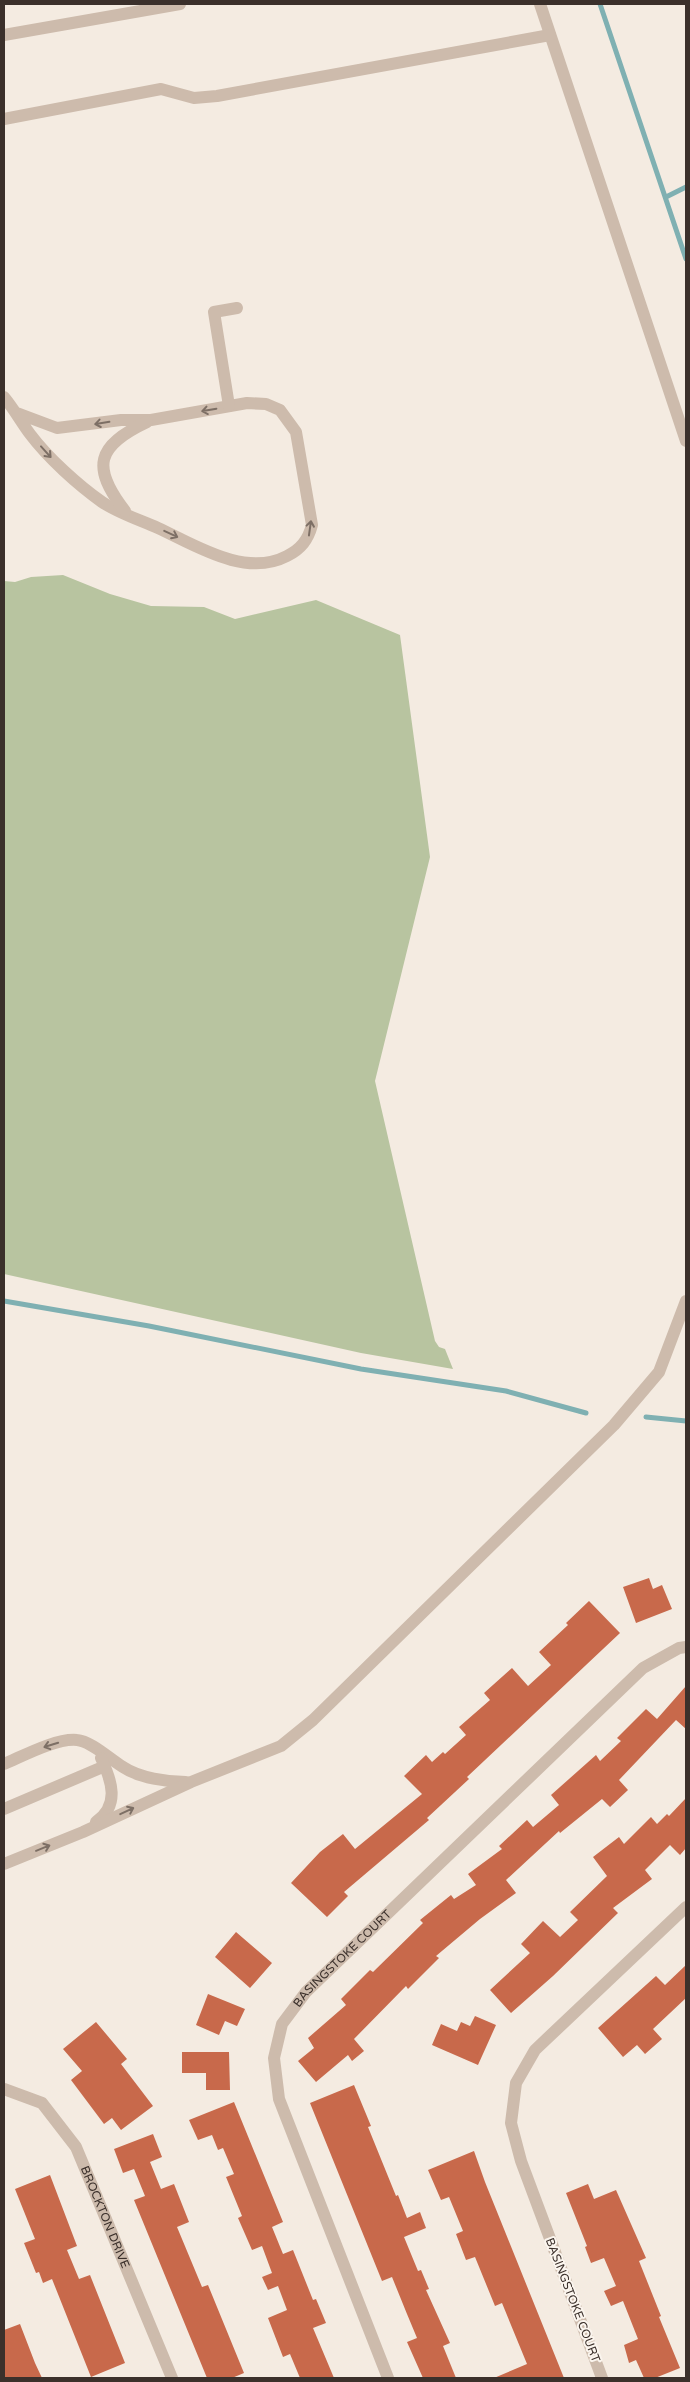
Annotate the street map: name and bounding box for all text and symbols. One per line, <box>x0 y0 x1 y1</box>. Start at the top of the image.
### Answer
one-way arrow <box>201 405 217 415</box>
one-way arrow <box>95 418 111 428</box>
one-way arrow <box>40 446 52 459</box>
one-way arrow <box>306 520 316 536</box>
one-way arrow <box>163 530 178 539</box>
one-way arrow <box>43 1741 59 1751</box>
one-way arrow <box>119 1806 134 1815</box>
one-way arrow <box>35 1842 50 1852</box>
street label: BASINGSTOKE COURT <box>290 1907 394 2010</box>
street label: BROCKTON DRIVE <box>78 2164 133 2271</box>
street label: BASINGSTOKE COURT <box>543 2236 603 2365</box>

